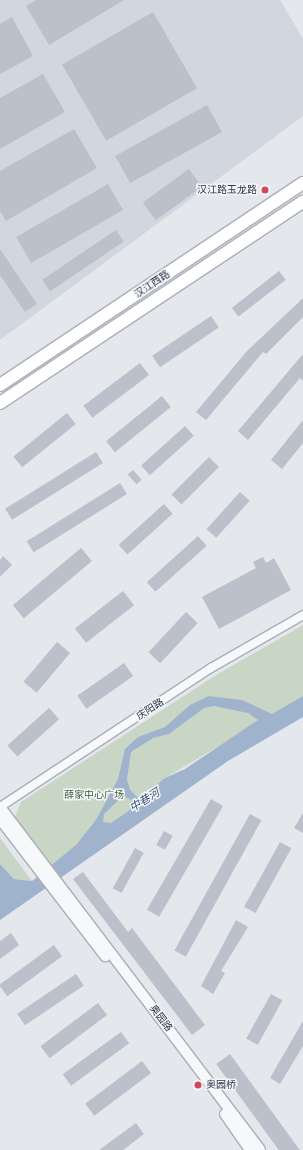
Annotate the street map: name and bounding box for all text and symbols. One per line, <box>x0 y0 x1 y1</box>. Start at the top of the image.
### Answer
place label: 汉江路玉龙路 <box>197 184 257 196</box>
marker: 汉江路玉龙路 <box>260 185 270 195</box>
street label: 汉江西路 <box>132 268 172 300</box>
street label: 庆阳路 <box>134 696 166 722</box>
water label: 中巷河 <box>128 787 162 815</box>
park label: 薛家中心广场 <box>64 789 124 801</box>
street label: 奥园路 <box>147 1002 175 1034</box>
place label: 奥园桥 <box>206 1079 236 1091</box>
marker: 奥园桥 <box>193 1080 203 1090</box>

